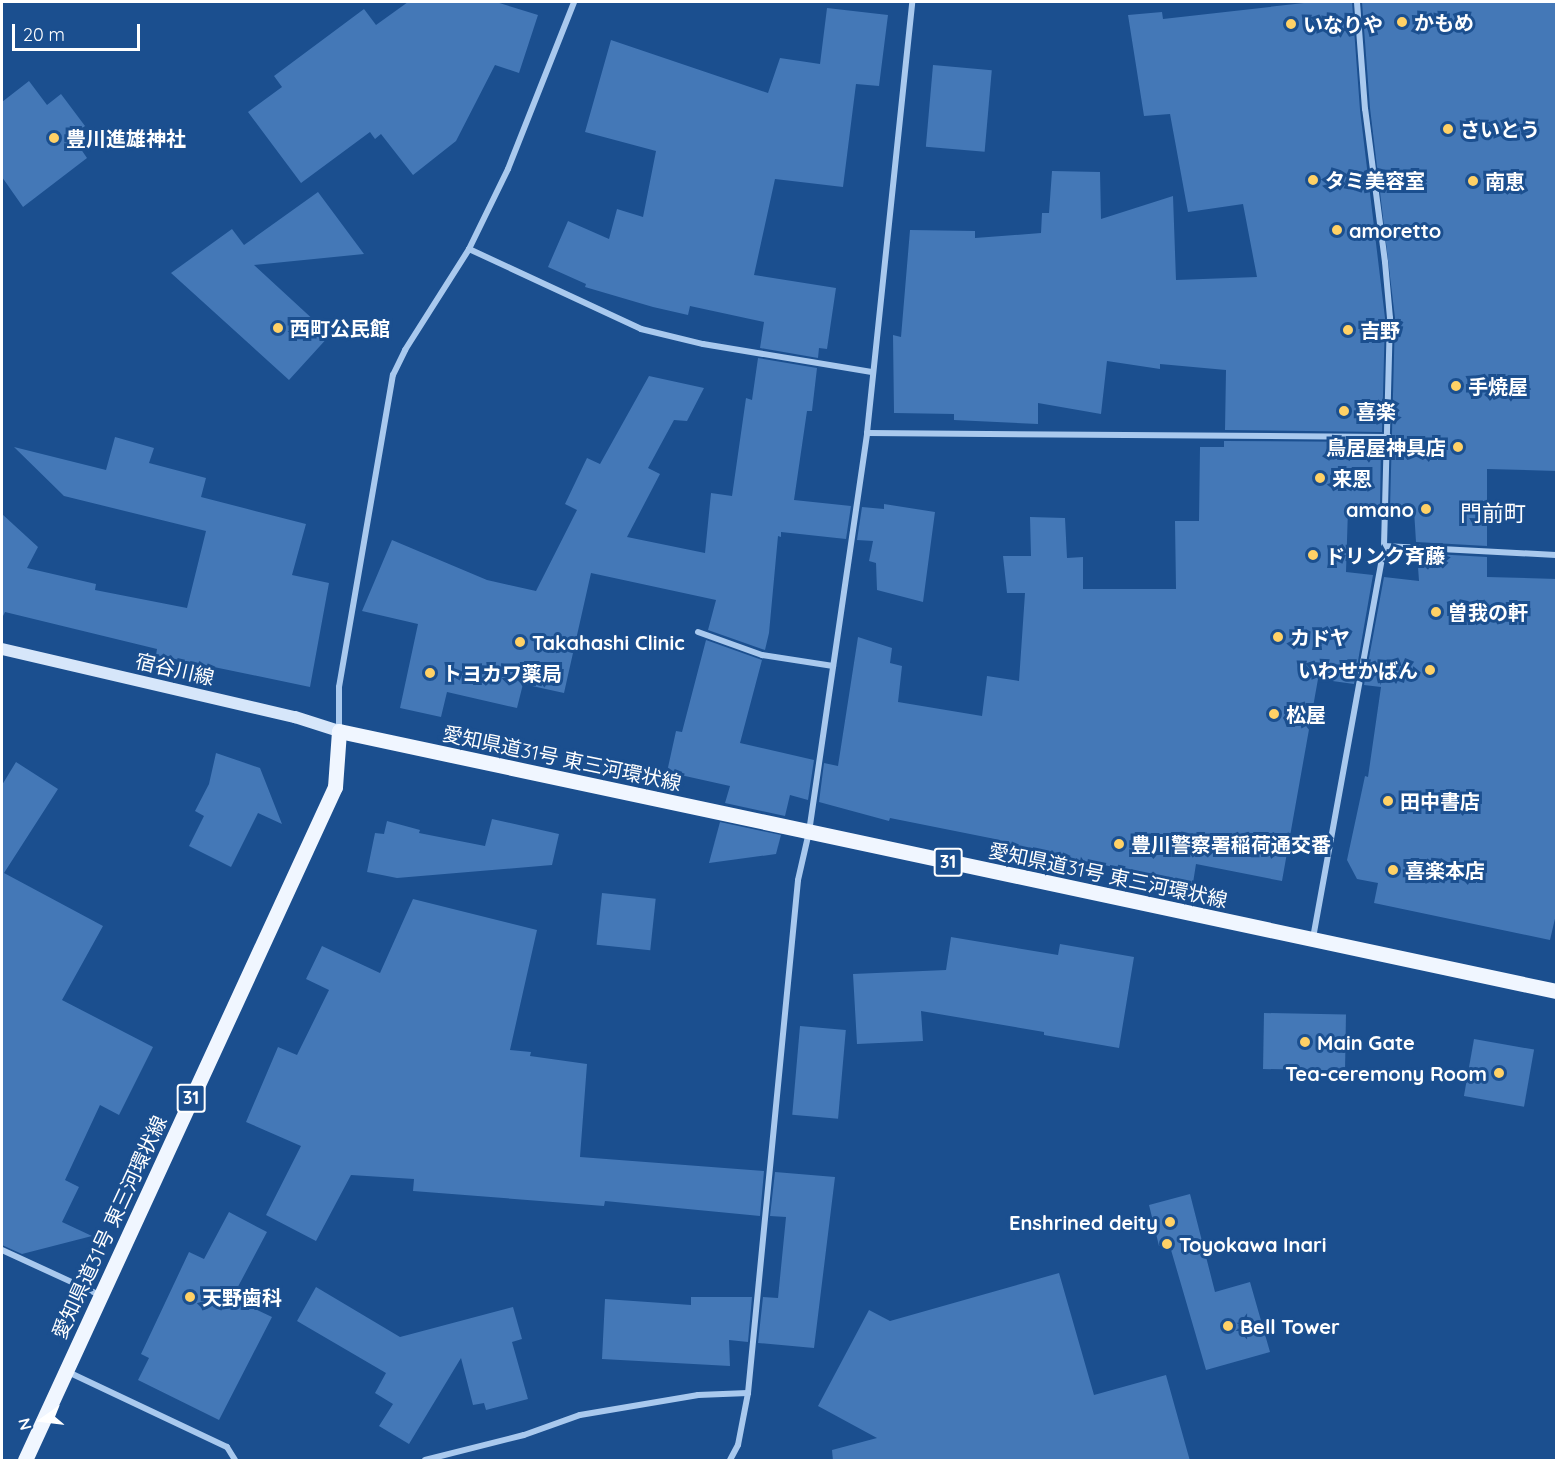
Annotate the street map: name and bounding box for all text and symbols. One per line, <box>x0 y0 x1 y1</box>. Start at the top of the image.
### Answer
place label: かもめ <box>1414 10 1474 34</box>
scale bar <box>15 12 142 50</box>
place label: いなりや <box>1303 12 1383 36</box>
marker: かもめ <box>1395 15 1409 29</box>
marker: いなりや <box>1284 17 1298 31</box>
text: 20 m <box>23 23 65 46</box>
place label: さいとう <box>1460 117 1540 141</box>
marker: さいとう <box>1441 122 1455 136</box>
place label: 豊川進雄神社 <box>66 126 186 150</box>
marker: 豊川進雄神社 <box>47 131 61 145</box>
place label: タミ美容室 <box>1325 168 1425 192</box>
place label: 南恵 <box>1485 169 1525 193</box>
marker: タミ美容室 <box>1306 173 1320 187</box>
marker: 南恵 <box>1466 174 1480 188</box>
place label: amoretto <box>1349 218 1441 242</box>
marker: amoretto <box>1330 223 1344 237</box>
place label: 西町公民館 <box>290 316 390 340</box>
place label: 吉野 <box>1360 318 1400 342</box>
marker: 西町公民館 <box>271 321 285 335</box>
marker: 吉野 <box>1341 323 1355 337</box>
place label: 手焼屋 <box>1468 374 1528 398</box>
marker: 手焼屋 <box>1449 379 1463 393</box>
place label: 喜楽 <box>1356 399 1396 423</box>
marker: 喜楽 <box>1337 404 1351 418</box>
place label: 鳥居屋神具店 <box>1326 435 1446 459</box>
marker: 鳥居屋神具店 <box>1451 440 1465 454</box>
place label: 来恩 <box>1332 466 1372 490</box>
marker: 来恩 <box>1313 471 1327 485</box>
place label: amano <box>1346 497 1414 521</box>
district label: 門前町 <box>1460 501 1526 527</box>
marker: amano <box>1419 502 1433 516</box>
place label: ドリンク斉藤 <box>1325 543 1445 567</box>
marker: ドリンク斉藤 <box>1306 548 1320 562</box>
place label: 曽我の軒 <box>1448 600 1528 624</box>
marker: 曽我の軒 <box>1429 605 1443 619</box>
place label: カドヤ <box>1290 625 1350 649</box>
place label: Takahashi Clinic <box>532 630 685 654</box>
marker: カドヤ <box>1271 630 1285 644</box>
marker: Takahashi Clinic <box>513 635 527 649</box>
street label: 宿谷川線 <box>133 648 217 690</box>
place label: いわせかばん <box>1298 658 1418 682</box>
place label: トヨカワ薬局 <box>442 661 562 685</box>
marker: いわせかばん <box>1423 663 1437 677</box>
marker: トヨカワ薬局 <box>423 666 437 680</box>
place label: 松屋 <box>1286 702 1326 726</box>
marker: 松屋 <box>1267 707 1281 721</box>
street label: 愛知県道31号 東三河環状線 <box>440 721 684 795</box>
place label: 田中書店 <box>1400 789 1480 813</box>
marker: 田中書店 <box>1381 794 1395 808</box>
place label: 豊川警察署稲荷通交番 <box>1131 832 1331 856</box>
marker: 豊川警察署稲荷通交番 <box>1112 837 1126 851</box>
street label: 愛知県道31号 東三河環状線 <box>986 838 1230 912</box>
road number: 31 <box>933 847 963 877</box>
place label: 喜楽本店 <box>1405 858 1485 882</box>
marker: 喜楽本店 <box>1386 863 1400 877</box>
place label: Main Gate <box>1317 1030 1415 1054</box>
marker: Main Gate <box>1298 1035 1312 1049</box>
place label: Tea-ceremony Room <box>1285 1061 1487 1085</box>
marker: Tea-ceremony Room <box>1492 1066 1506 1080</box>
road number: 31 <box>176 1083 206 1113</box>
street label: 愛知県道31号 東三河環状線 <box>47 1112 171 1342</box>
place label: Enshrined deity <box>1009 1210 1158 1234</box>
marker: Enshrined deity <box>1163 1215 1177 1229</box>
place label: Toyokawa Inari <box>1179 1232 1326 1256</box>
marker: Toyokawa Inari <box>1160 1237 1174 1251</box>
place label: 天野歯科 <box>202 1285 282 1309</box>
marker: 天野歯科 <box>183 1290 197 1304</box>
place label: Bell Tower <box>1240 1314 1340 1338</box>
marker: Bell Tower <box>1221 1319 1235 1333</box>
north arrow <box>12 1390 72 1450</box>
text: N <box>13 1416 36 1432</box>

